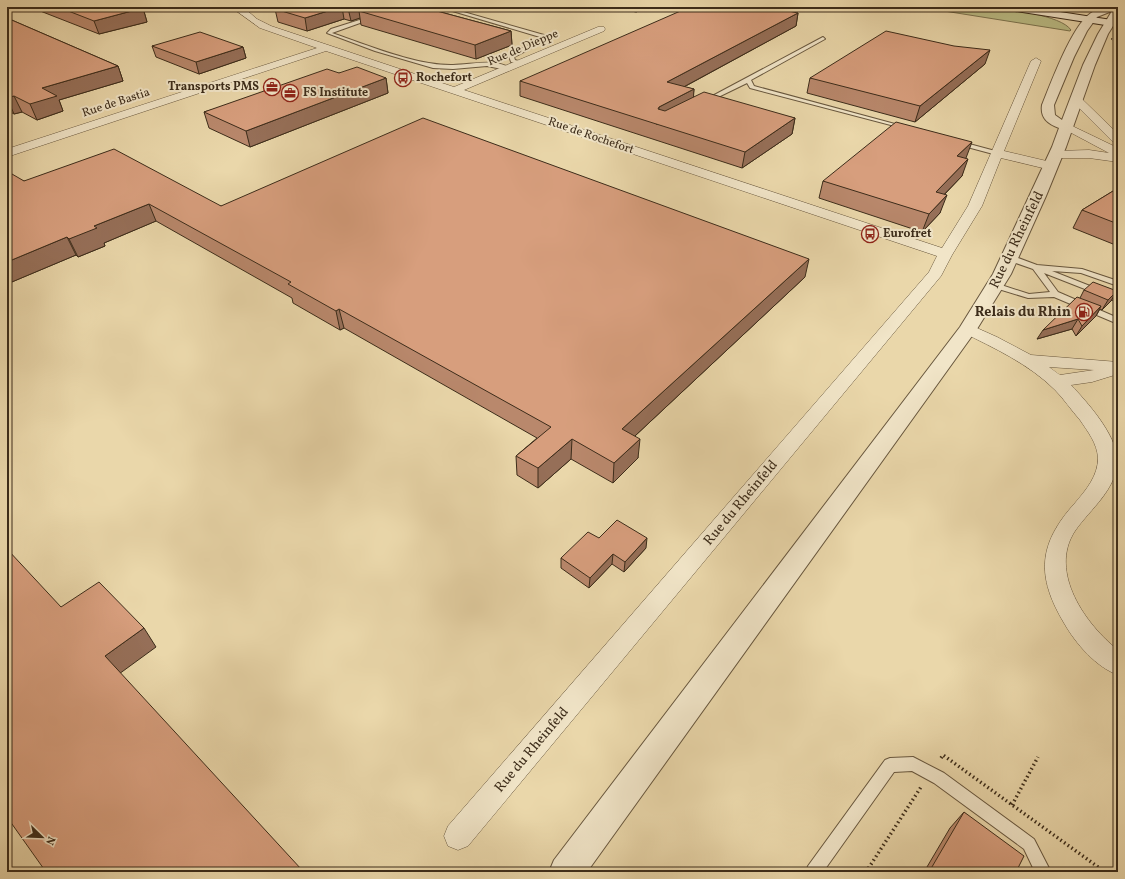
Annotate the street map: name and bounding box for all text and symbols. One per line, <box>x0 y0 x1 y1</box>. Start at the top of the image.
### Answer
street label: Rue de Dieppe <box>485 26 561 70</box>
bus stop icon: Rochefort <box>393 68 413 88</box>
place label: Rochefort <box>416 70 472 86</box>
office icon: Transports PMS <box>262 77 282 97</box>
place label: Transports PMS <box>168 79 259 95</box>
office icon: FS Institute <box>280 83 300 103</box>
street label: Rue de Bastia <box>80 85 152 121</box>
place label: FS Institute <box>303 85 368 101</box>
street label: Rue de Rochefort <box>546 114 636 158</box>
street label: Rue du Rheinfeld <box>985 188 1049 292</box>
bus stop icon: Eurofret <box>860 224 880 244</box>
place label: Eurofret <box>883 226 932 242</box>
fuel station icon: Relais du Rhin <box>1074 302 1094 322</box>
place label: Relais du Rhin <box>975 303 1071 322</box>
street label: Rue du Rheinfeld <box>700 456 782 550</box>
street label: Rue du Rheinfeld <box>491 703 573 797</box>
north arrow <box>22 817 62 857</box>
text: N <box>41 834 58 847</box>

